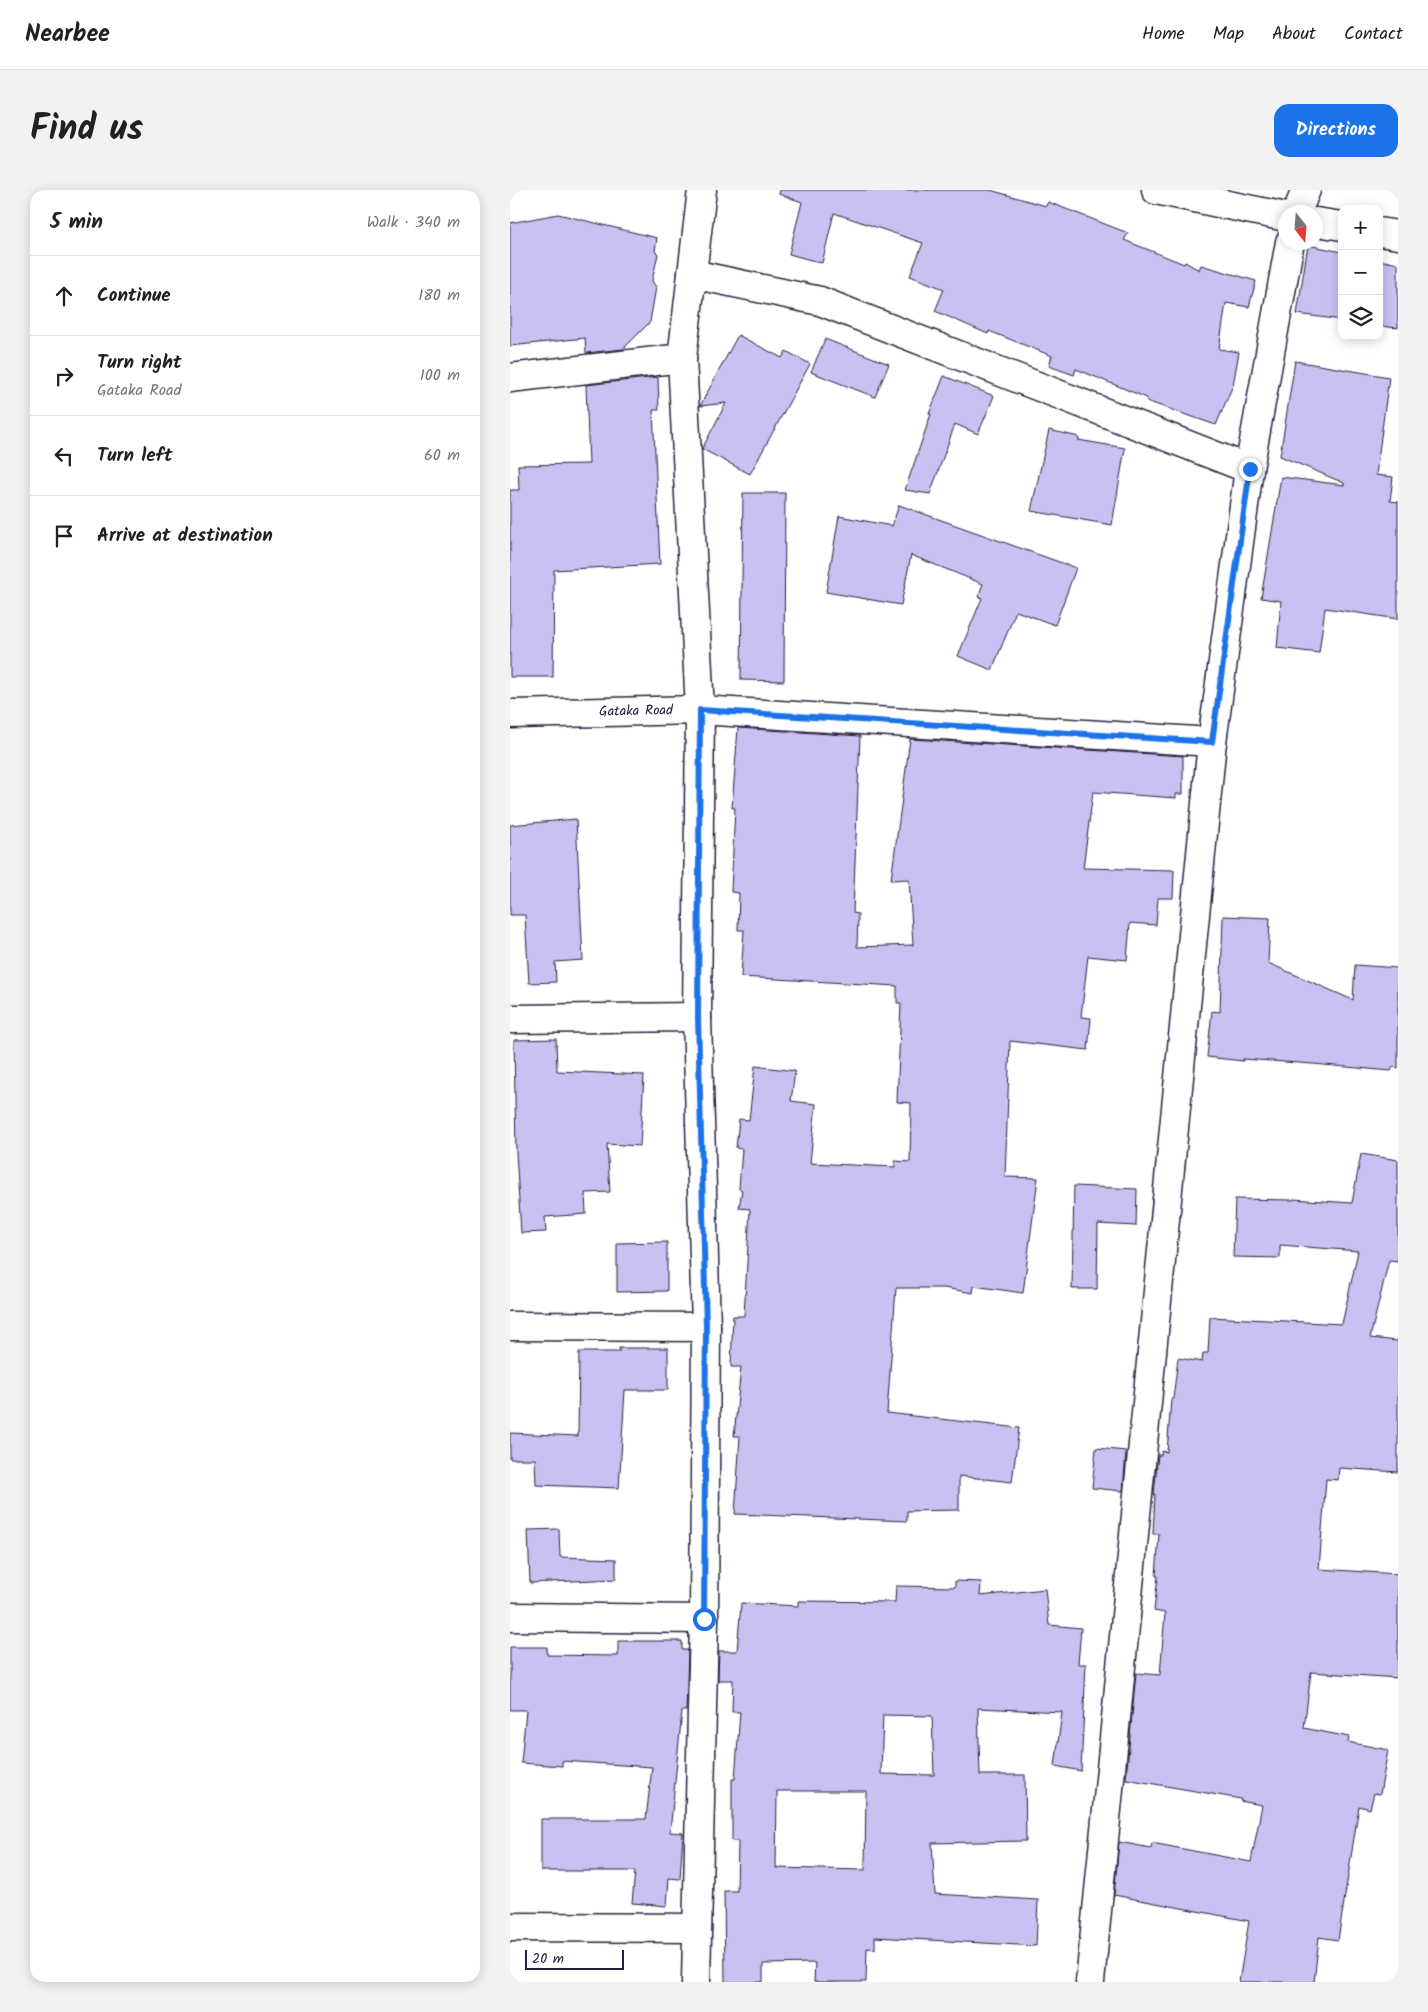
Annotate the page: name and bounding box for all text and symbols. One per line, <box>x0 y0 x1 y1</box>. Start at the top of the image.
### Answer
text: Nearbee <box>25 15 110 54</box>
text: Home <box>1142 20 1185 49</box>
text: Map <box>1213 20 1244 49</box>
text: About <box>1272 20 1316 49</box>
text: Contact <box>1344 20 1403 49</box>
text: Find us <box>30 102 143 158</box>
button: Directions <box>1274 104 1398 157</box>
north arrow <box>1278 205 1323 250</box>
map controls <box>1338 205 1383 340</box>
button: + <box>1338 205 1383 250</box>
text: 5 min <box>50 206 103 239</box>
text: Walk · 340 m <box>367 210 460 235</box>
button: − <box>1338 250 1383 295</box>
text: Continue <box>97 281 170 311</box>
icon: ahead <box>50 282 78 310</box>
text: 180 m <box>418 283 460 308</box>
button: layers <box>1338 295 1383 340</box>
text: Turn right <box>97 348 182 378</box>
icon: right <box>50 362 78 390</box>
text: 100 m <box>420 363 460 388</box>
text: Gataka Road <box>97 378 181 403</box>
text: Turn left <box>97 441 172 471</box>
icon: left <box>50 442 78 470</box>
text: 60 m <box>424 443 460 468</box>
route end <box>1239 458 1262 481</box>
text: Arrive at destination <box>97 521 273 551</box>
icon: arrive <box>50 522 78 550</box>
street label: Gataka Road <box>599 699 674 723</box>
route start <box>693 1608 716 1631</box>
scale bar <box>525 1947 624 1970</box>
text: 20 m <box>532 1948 564 1970</box>

